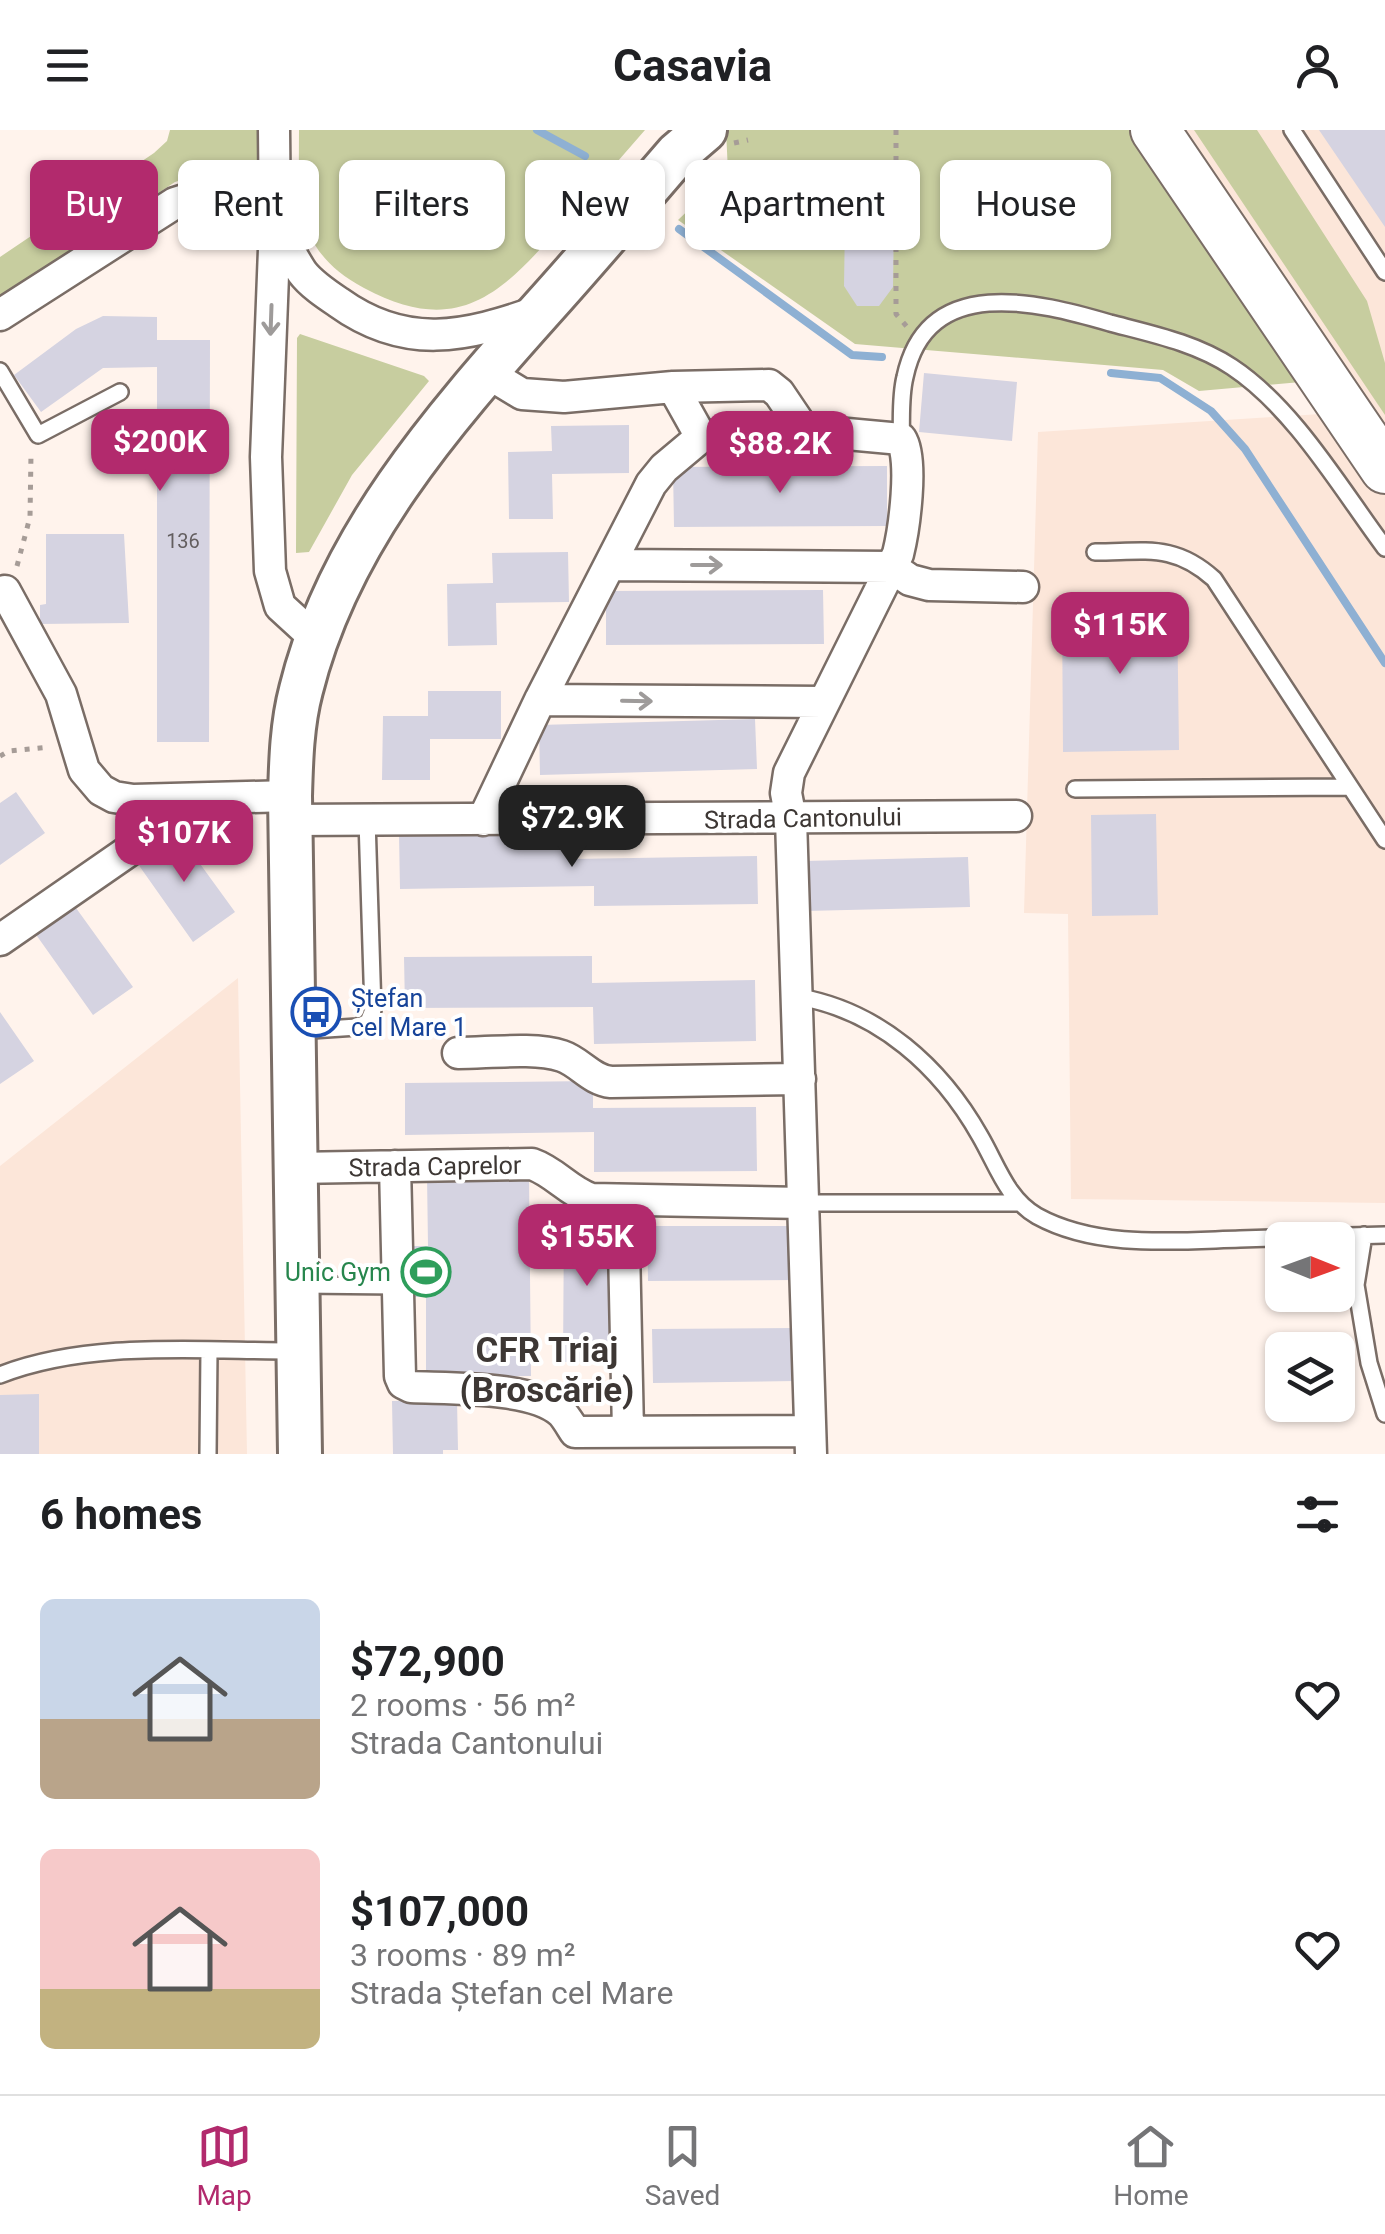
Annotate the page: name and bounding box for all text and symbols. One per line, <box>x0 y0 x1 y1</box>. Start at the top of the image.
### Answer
icon: menu <box>40 38 95 93</box>
icon: person <box>1290 38 1345 93</box>
text: Casavia <box>613 39 772 92</box>
chip: Buy <box>30 160 158 250</box>
chip: Rent <box>178 160 319 250</box>
chip: Filters <box>339 160 505 250</box>
chip: New <box>525 160 665 250</box>
chip: Apartment <box>685 160 920 250</box>
chip: House <box>940 160 1111 250</box>
one-way arrow <box>261 304 280 336</box>
pin: $200K <box>90 409 230 494</box>
pin: $88.2K <box>699 411 861 496</box>
text: $200K <box>113 422 207 460</box>
text: $88.2K <box>728 424 832 462</box>
house number: 136 <box>166 529 200 553</box>
one-way arrow <box>691 556 723 575</box>
pin: $115K <box>1050 592 1190 677</box>
text: $115K <box>1073 605 1167 643</box>
one-way arrow <box>621 691 653 710</box>
pin: $72.9K <box>491 785 653 870</box>
text: $72.9K <box>520 798 624 836</box>
pin: $107K <box>114 800 254 885</box>
street label: Strada Cantonului <box>704 802 902 835</box>
text: $107K <box>137 813 231 851</box>
place label: Ștefan cel Mare 1 <box>351 984 467 1042</box>
bus stop icon: Ștefan cel Mare 1 <box>290 986 342 1038</box>
street label: Strada Caprelor <box>348 1150 522 1183</box>
pin: $155K <box>517 1204 657 1289</box>
text: $155K <box>540 1217 634 1255</box>
north arrow <box>1265 1222 1355 1312</box>
map controls <box>1265 1222 1355 1422</box>
sports icon: Unic Gym <box>400 1246 452 1298</box>
place label: Unic Gym <box>285 1258 391 1287</box>
district label: CFR Triaj (Broscărie) <box>460 1330 634 1411</box>
button: layers <box>1265 1332 1355 1422</box>
icon: filters <box>1290 1487 1345 1542</box>
text: 6 homes <box>40 1490 202 1539</box>
text: $72,900 <box>350 1637 505 1686</box>
icon: home <box>120 1639 240 1759</box>
icon: heart <box>1290 1672 1345 1727</box>
text: 2 rooms · 56 m² <box>350 1686 575 1724</box>
text: Strada Cantonului <box>350 1724 603 1762</box>
text: $107,000 <box>350 1887 529 1936</box>
icon: home <box>120 1889 240 2009</box>
icon: heart <box>1290 1922 1345 1977</box>
text: 3 rooms · 89 m² <box>350 1936 575 1974</box>
text: Strada Ștefan cel Mare <box>350 1974 673 2012</box>
tab: Map <box>196 2119 252 2212</box>
tab: Saved <box>645 2119 720 2212</box>
tab: Home <box>1113 2119 1189 2212</box>

